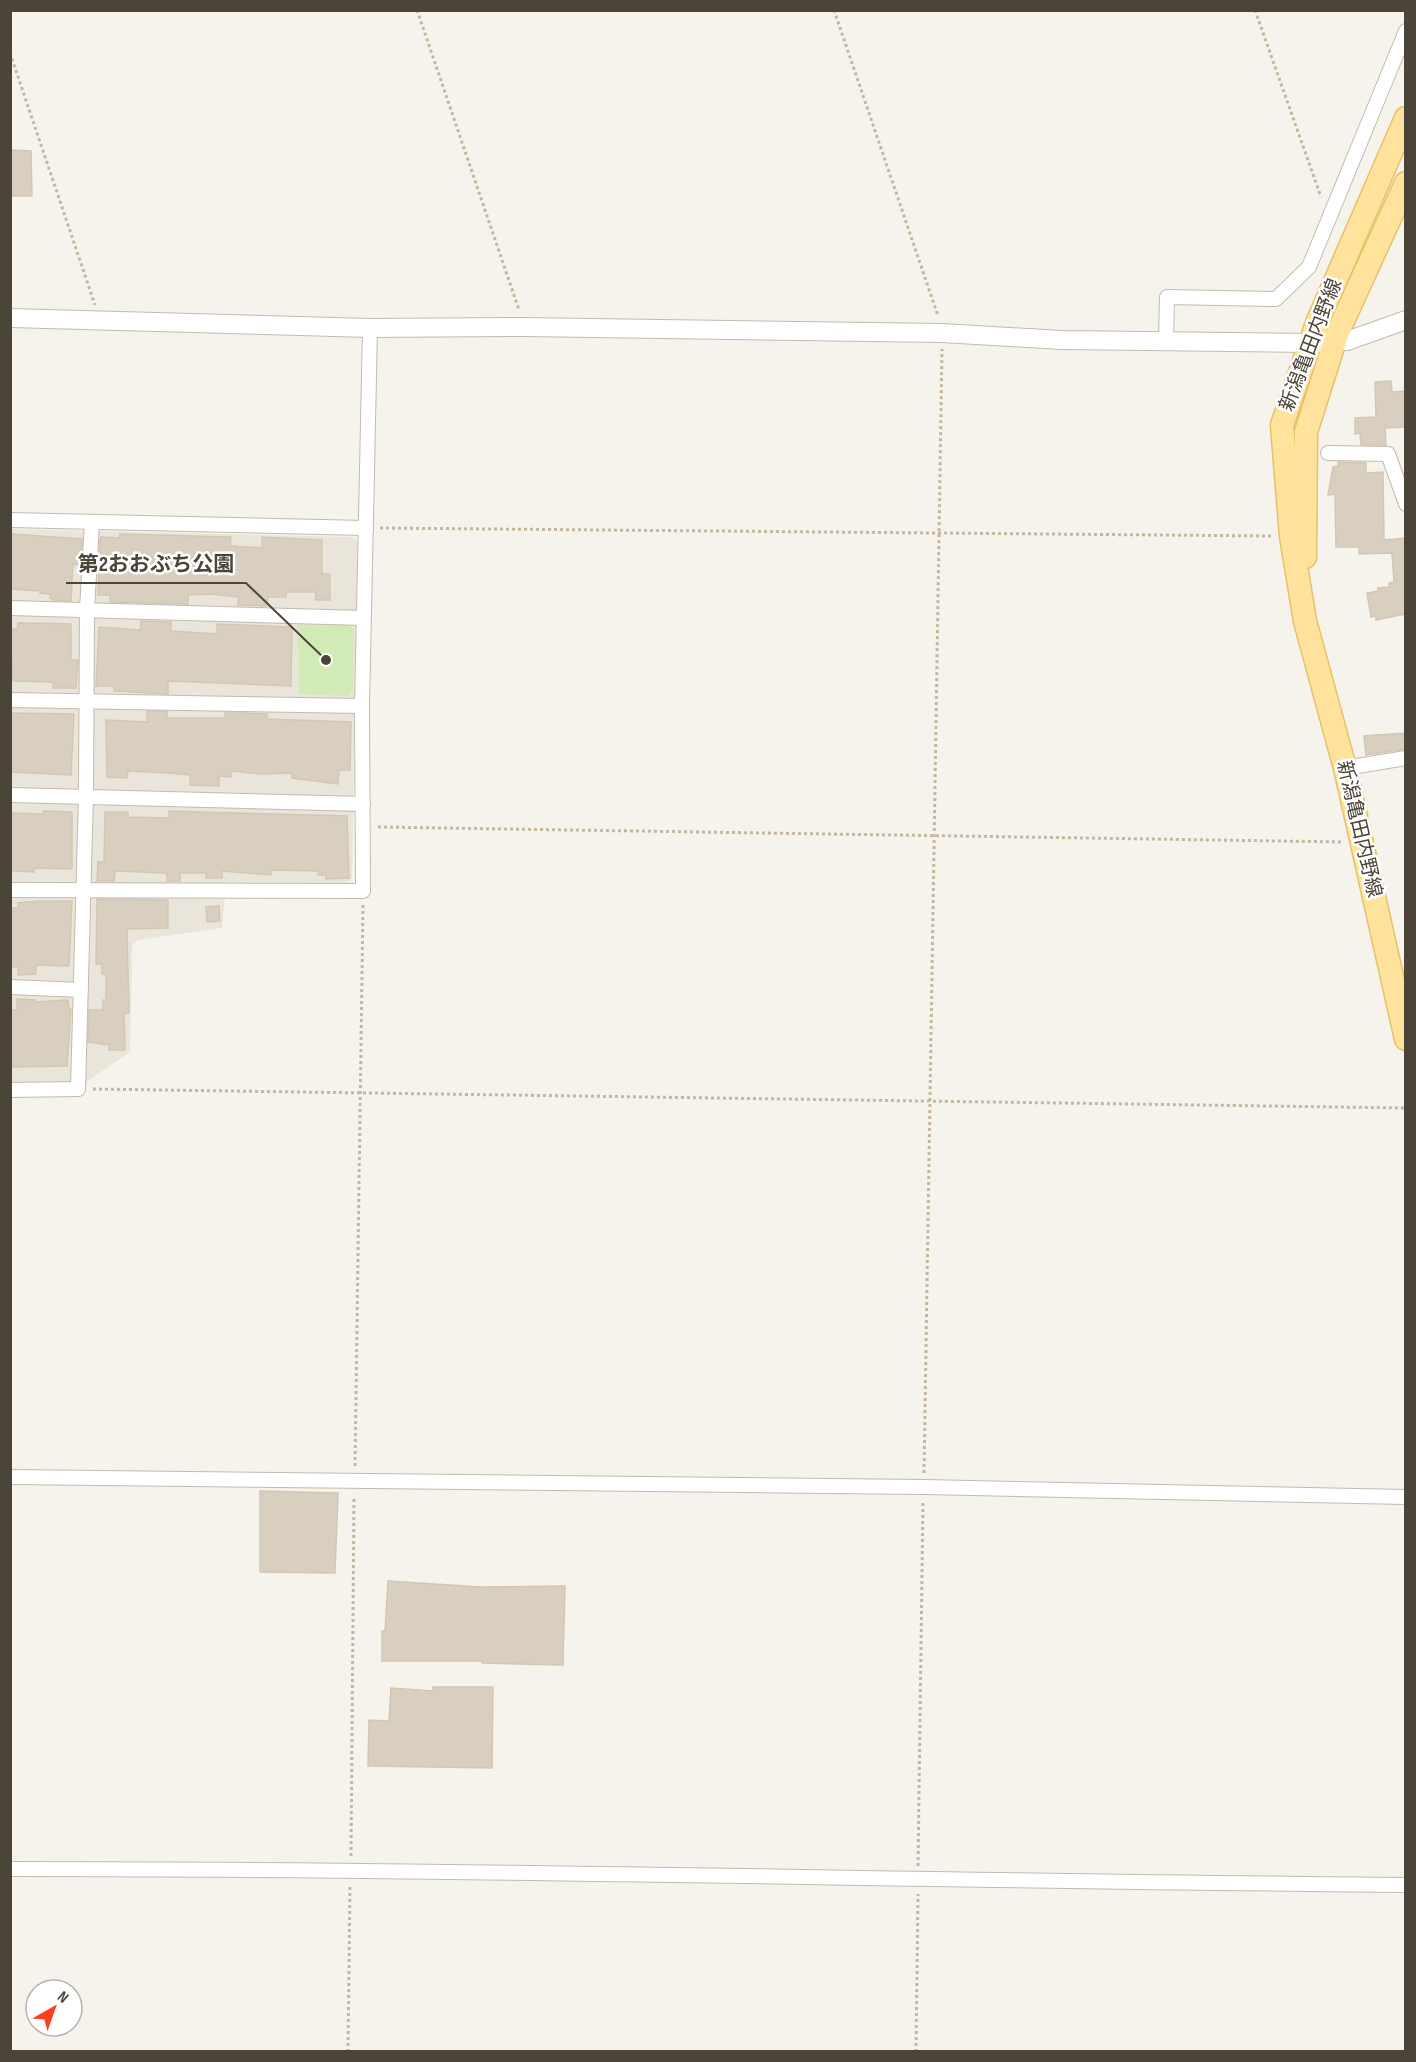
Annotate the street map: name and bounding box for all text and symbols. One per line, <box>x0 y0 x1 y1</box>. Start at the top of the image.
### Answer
street label: 新潟亀田内野線 <box>1275 275 1347 415</box>
callout: 第2おおぶち公園 <box>66 544 246 583</box>
text: 第2おおぶち公園 <box>78 552 234 577</box>
street label: 新潟亀田内野線 <box>1332 758 1386 900</box>
north arrow <box>24 1978 84 2038</box>
text: N <box>53 1988 72 2008</box>

